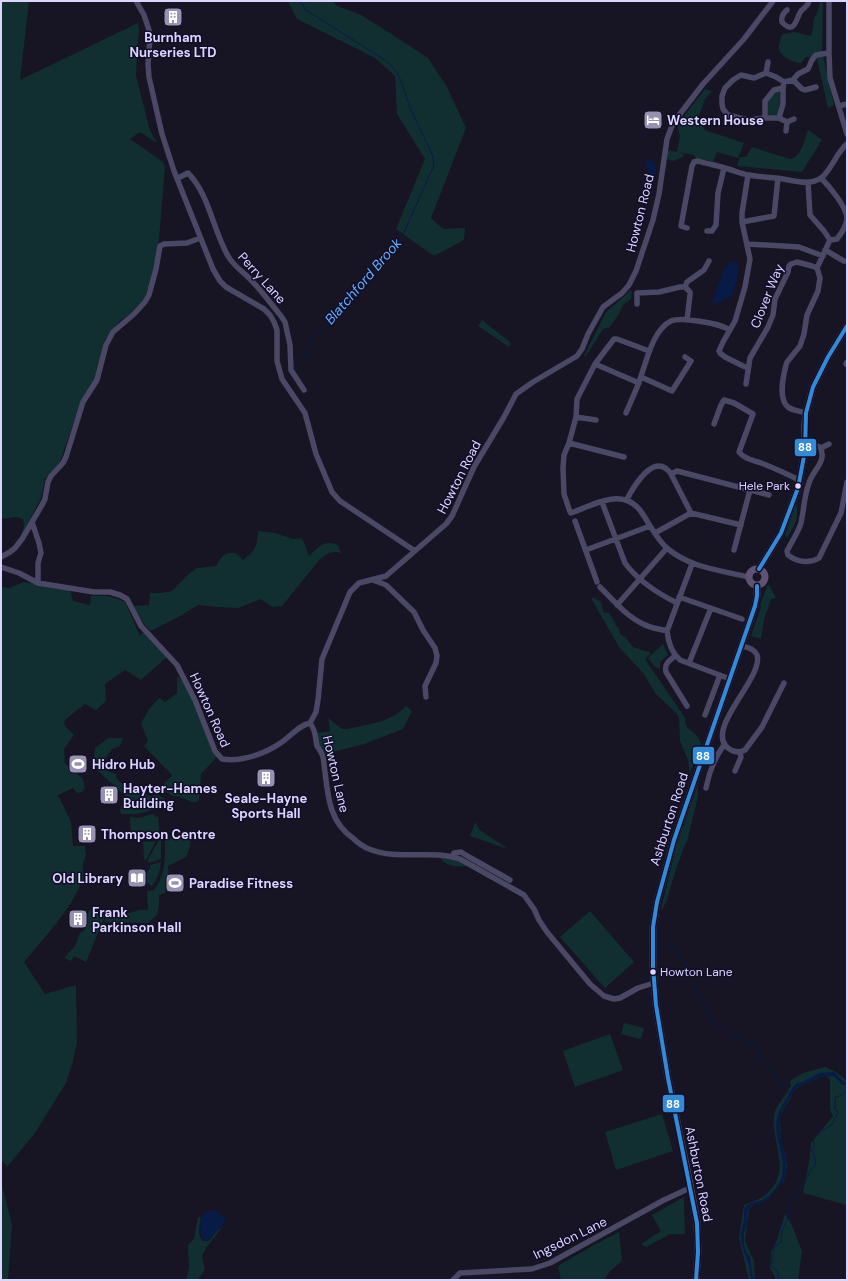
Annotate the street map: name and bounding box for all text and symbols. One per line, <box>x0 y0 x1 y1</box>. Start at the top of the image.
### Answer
building icon: Burnham Nurseries LTD <box>162 6 184 28</box>
place label: Burnham Nurseries LTD <box>130 29 216 61</box>
hotel icon: Western House <box>642 109 664 131</box>
place label: Western House <box>667 112 764 129</box>
street label: Howton Road <box>622 172 658 254</box>
water label: Blatchford Brook <box>321 233 406 328</box>
street label: Perry Lane <box>234 249 290 307</box>
street label: Clover Way <box>746 261 788 331</box>
street label: Howton Road <box>433 437 485 517</box>
line badge: 88 <box>794 438 817 457</box>
text: 88 <box>798 440 812 454</box>
place label: Hele Park <box>739 478 790 494</box>
marker: Hele Park <box>793 481 803 491</box>
street label: Howton Road <box>186 670 234 750</box>
street label: Howton Lane <box>319 734 353 814</box>
line badge: 88 <box>692 746 715 765</box>
text: 88 <box>696 749 710 763</box>
sports icon: Hidro Hub <box>67 753 89 775</box>
place label: Hidro Hub <box>92 756 155 773</box>
building icon: Seale-Hayne Sports Hall <box>255 767 277 789</box>
street label: Ashburton Road <box>646 770 692 868</box>
place label: Hayter-Hames Building <box>123 780 218 812</box>
building icon: Hayter-Hames Building <box>98 784 120 806</box>
place label: Seale-Hayne Sports Hall <box>225 790 307 822</box>
building icon: Thompson Centre <box>76 823 98 845</box>
place label: Thompson Centre <box>101 826 216 843</box>
library icon: Old Library <box>126 867 148 889</box>
place label: Old Library <box>52 870 123 887</box>
sports icon: Paradise Fitness <box>164 872 186 894</box>
place label: Paradise Fitness <box>189 875 293 892</box>
place label: Frank Parkinson Hall <box>92 904 181 936</box>
building icon: Frank Parkinson Hall <box>67 908 89 930</box>
place label: Howton Lane <box>660 964 733 980</box>
marker: Howton Lane <box>648 967 658 977</box>
line badge: 88 <box>662 1094 685 1113</box>
text: 88 <box>666 1097 680 1111</box>
street label: Ashburton Road <box>681 1125 717 1223</box>
street label: Ingsdon Lane <box>530 1213 610 1263</box>

